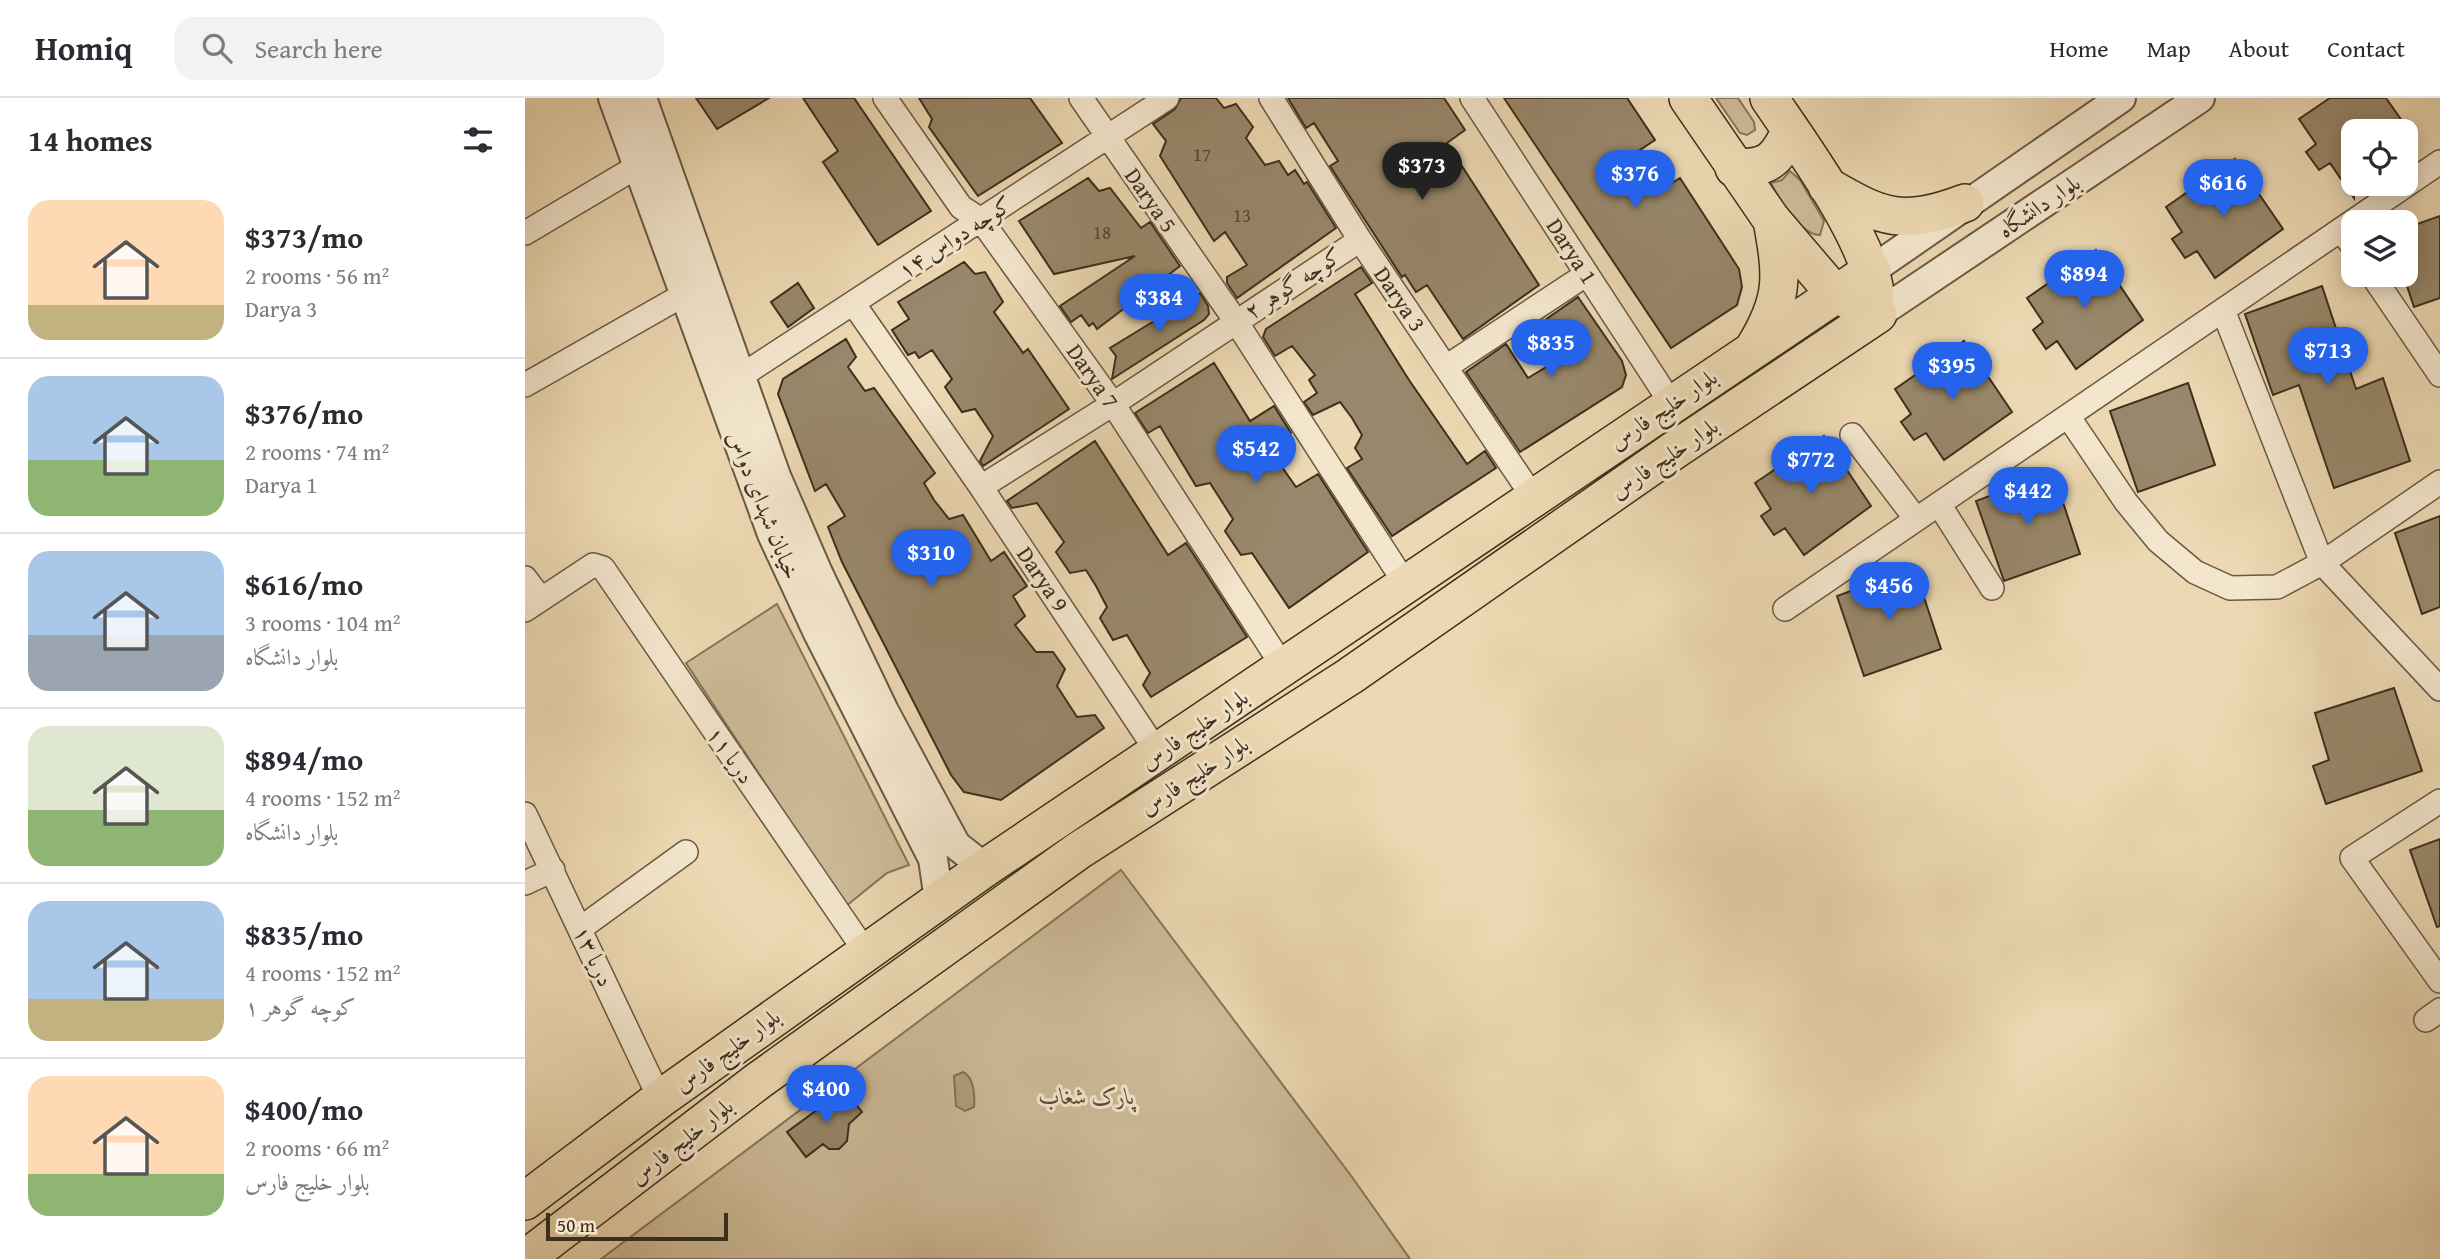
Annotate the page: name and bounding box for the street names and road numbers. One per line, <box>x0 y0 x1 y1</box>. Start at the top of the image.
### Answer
street label: Darya 5 <box>1117 161 1186 239</box>
street label: بلوار دانشگاه <box>1991 166 2087 245</box>
street label: کوچه دواس ۱۴ <box>891 187 1018 286</box>
street label: Darya 1 <box>1539 211 1606 290</box>
street label: کوچه گوهر ۲ <box>1237 239 1348 327</box>
street label: Darya 3 <box>1366 259 1434 338</box>
street label: Darya 7 <box>1059 337 1128 415</box>
street label: بلوار خلیج‌ فارس <box>1602 360 1726 461</box>
street label: بلوار خلیج ‌فارس <box>1603 409 1727 510</box>
street label: خیابان شهدای دواس <box>720 425 809 584</box>
street label: Darya 9 <box>1009 539 1077 618</box>
street label: بلوار خلیج‌ فارس <box>1133 680 1257 781</box>
street label: دریا ۱۱ <box>700 719 763 790</box>
street label: بلوار خلیج ‌فارس <box>1132 727 1258 827</box>
street label: دریا ۱۳ <box>566 920 623 992</box>
street label: بلوار خلیج‌ فارس <box>667 1000 790 1104</box>
street label: بلوار خلیج ‌فارس <box>621 1089 743 1196</box>

